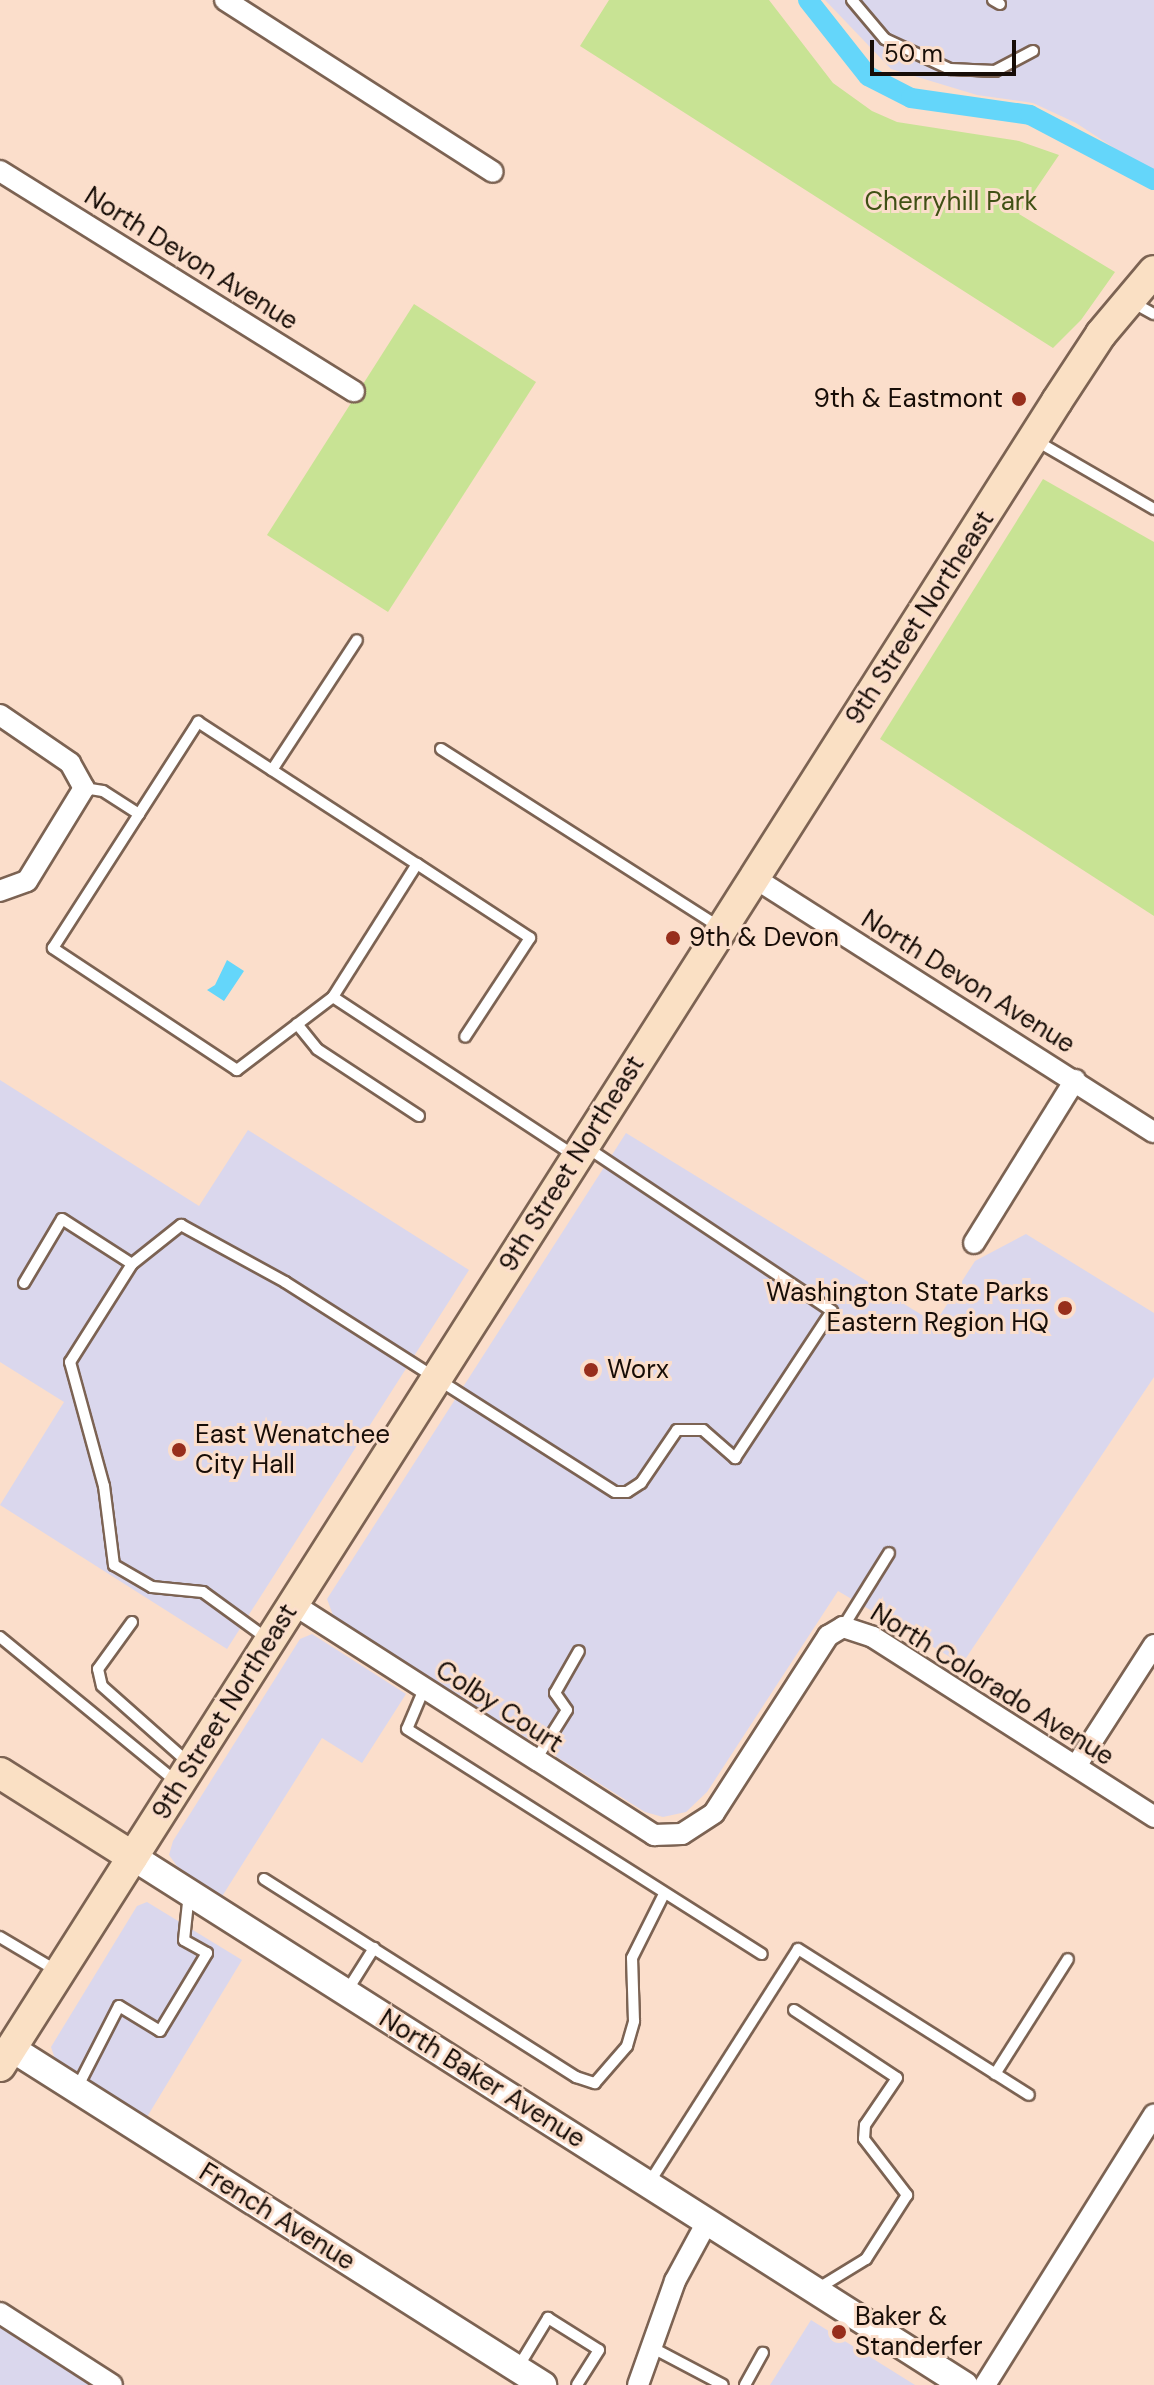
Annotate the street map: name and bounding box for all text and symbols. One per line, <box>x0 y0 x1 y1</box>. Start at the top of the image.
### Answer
scale bar <box>874 24 1020 74</box>
text: 50 m <box>884 38 943 69</box>
street label: North Devon Avenue <box>78 181 304 337</box>
park label: Cherryhill Park <box>864 186 1038 218</box>
place label: 9th & Eastmont <box>813 383 1003 415</box>
marker: 9th & Eastmont <box>1010 390 1028 408</box>
street label: 9th Street Northeast <box>839 505 1001 731</box>
street label: North Devon Avenue <box>855 904 1081 1060</box>
place label: 9th & Devon <box>689 922 839 954</box>
marker: 9th & Devon <box>664 929 682 947</box>
street label: 9th Street Northeast <box>493 1050 651 1278</box>
place label: Washington State Parks Eastern Region HQ <box>766 1277 1049 1338</box>
marker: Washington State Parks Eastern Region HQ <box>1056 1299 1074 1317</box>
place label: Worx <box>607 1354 669 1386</box>
marker: Worx <box>582 1361 600 1379</box>
place label: East Wenatchee City Hall <box>195 1419 390 1480</box>
marker: East Wenatchee City Hall <box>170 1441 188 1459</box>
street label: North Colorado Avenue <box>865 1597 1119 1773</box>
street label: 9th Street Northeast <box>146 1598 304 1826</box>
street label: Colby Court <box>430 1654 568 1760</box>
street label: North Baker Avenue <box>373 2003 591 2155</box>
street label: French Avenue <box>193 2157 361 2277</box>
place label: Baker & Standerfer <box>855 2301 983 2362</box>
marker: Baker & Standerfer <box>830 2323 848 2341</box>

